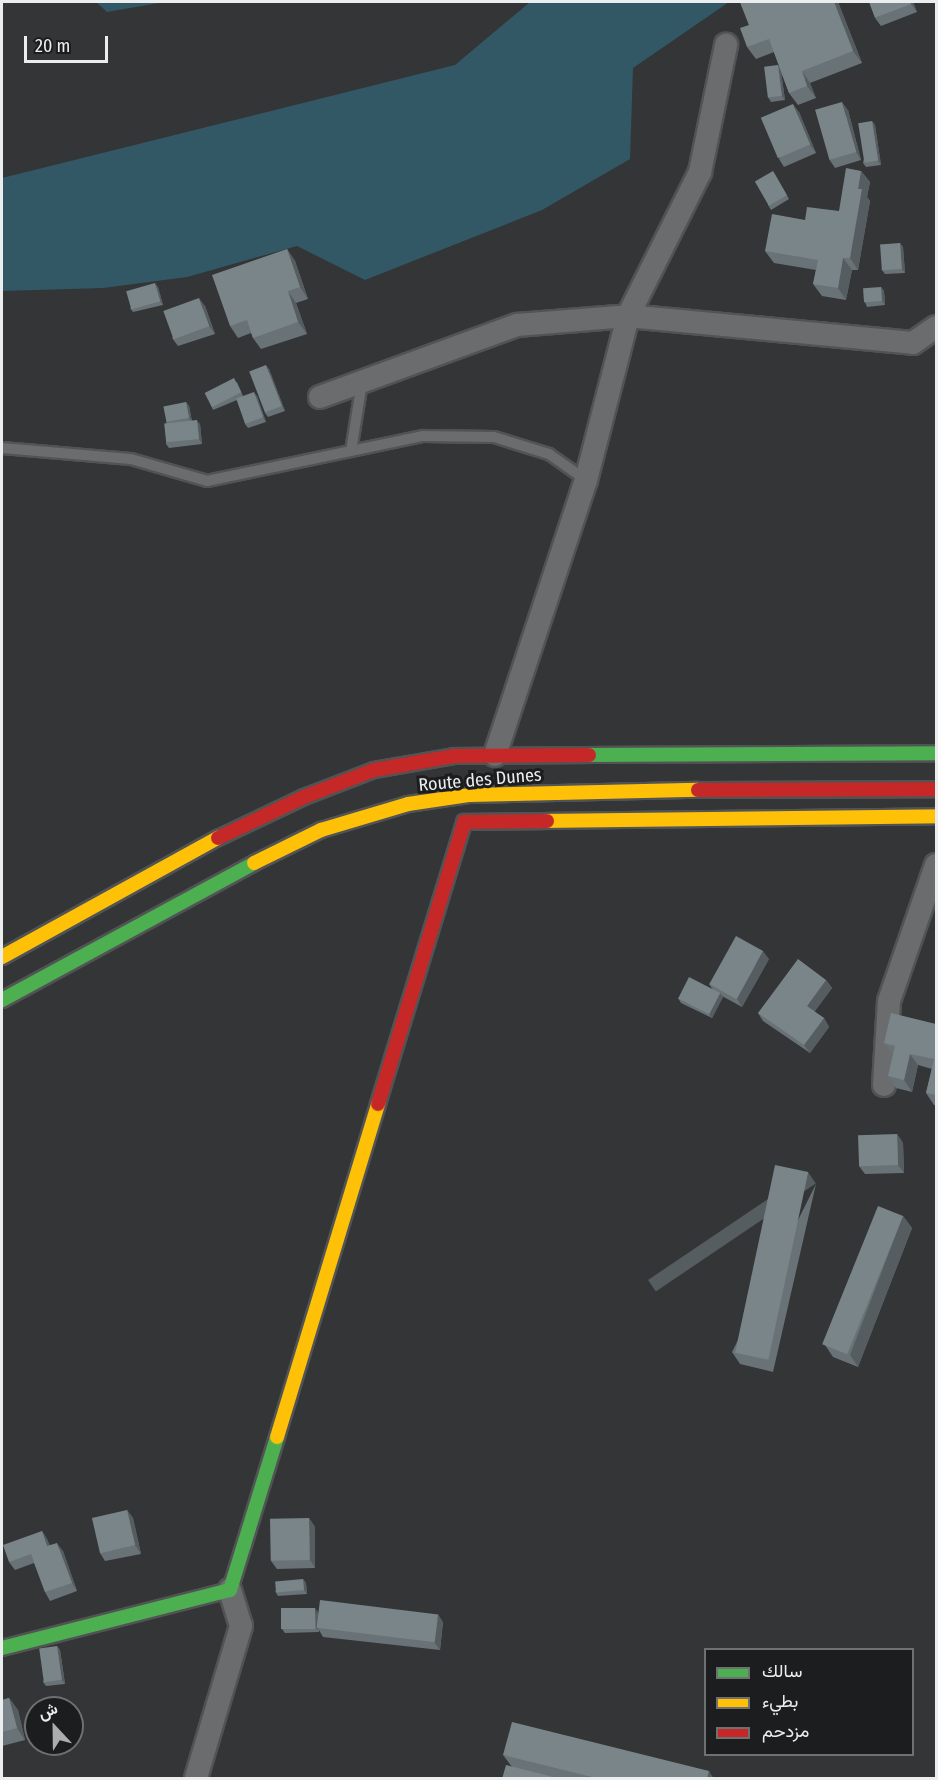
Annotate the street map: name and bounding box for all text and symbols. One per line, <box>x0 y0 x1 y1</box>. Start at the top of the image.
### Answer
scale bar <box>27 24 111 62</box>
text: 20 m <box>35 35 70 57</box>
street label: Route des Dunes <box>418 764 542 796</box>
legend <box>704 1648 914 1756</box>
text: سالك <box>762 1660 802 1682</box>
text: بطيء <box>762 1690 798 1712</box>
north arrow <box>24 1696 84 1756</box>
text: ش <box>35 1698 60 1723</box>
text: مزدحم <box>762 1720 809 1742</box>

